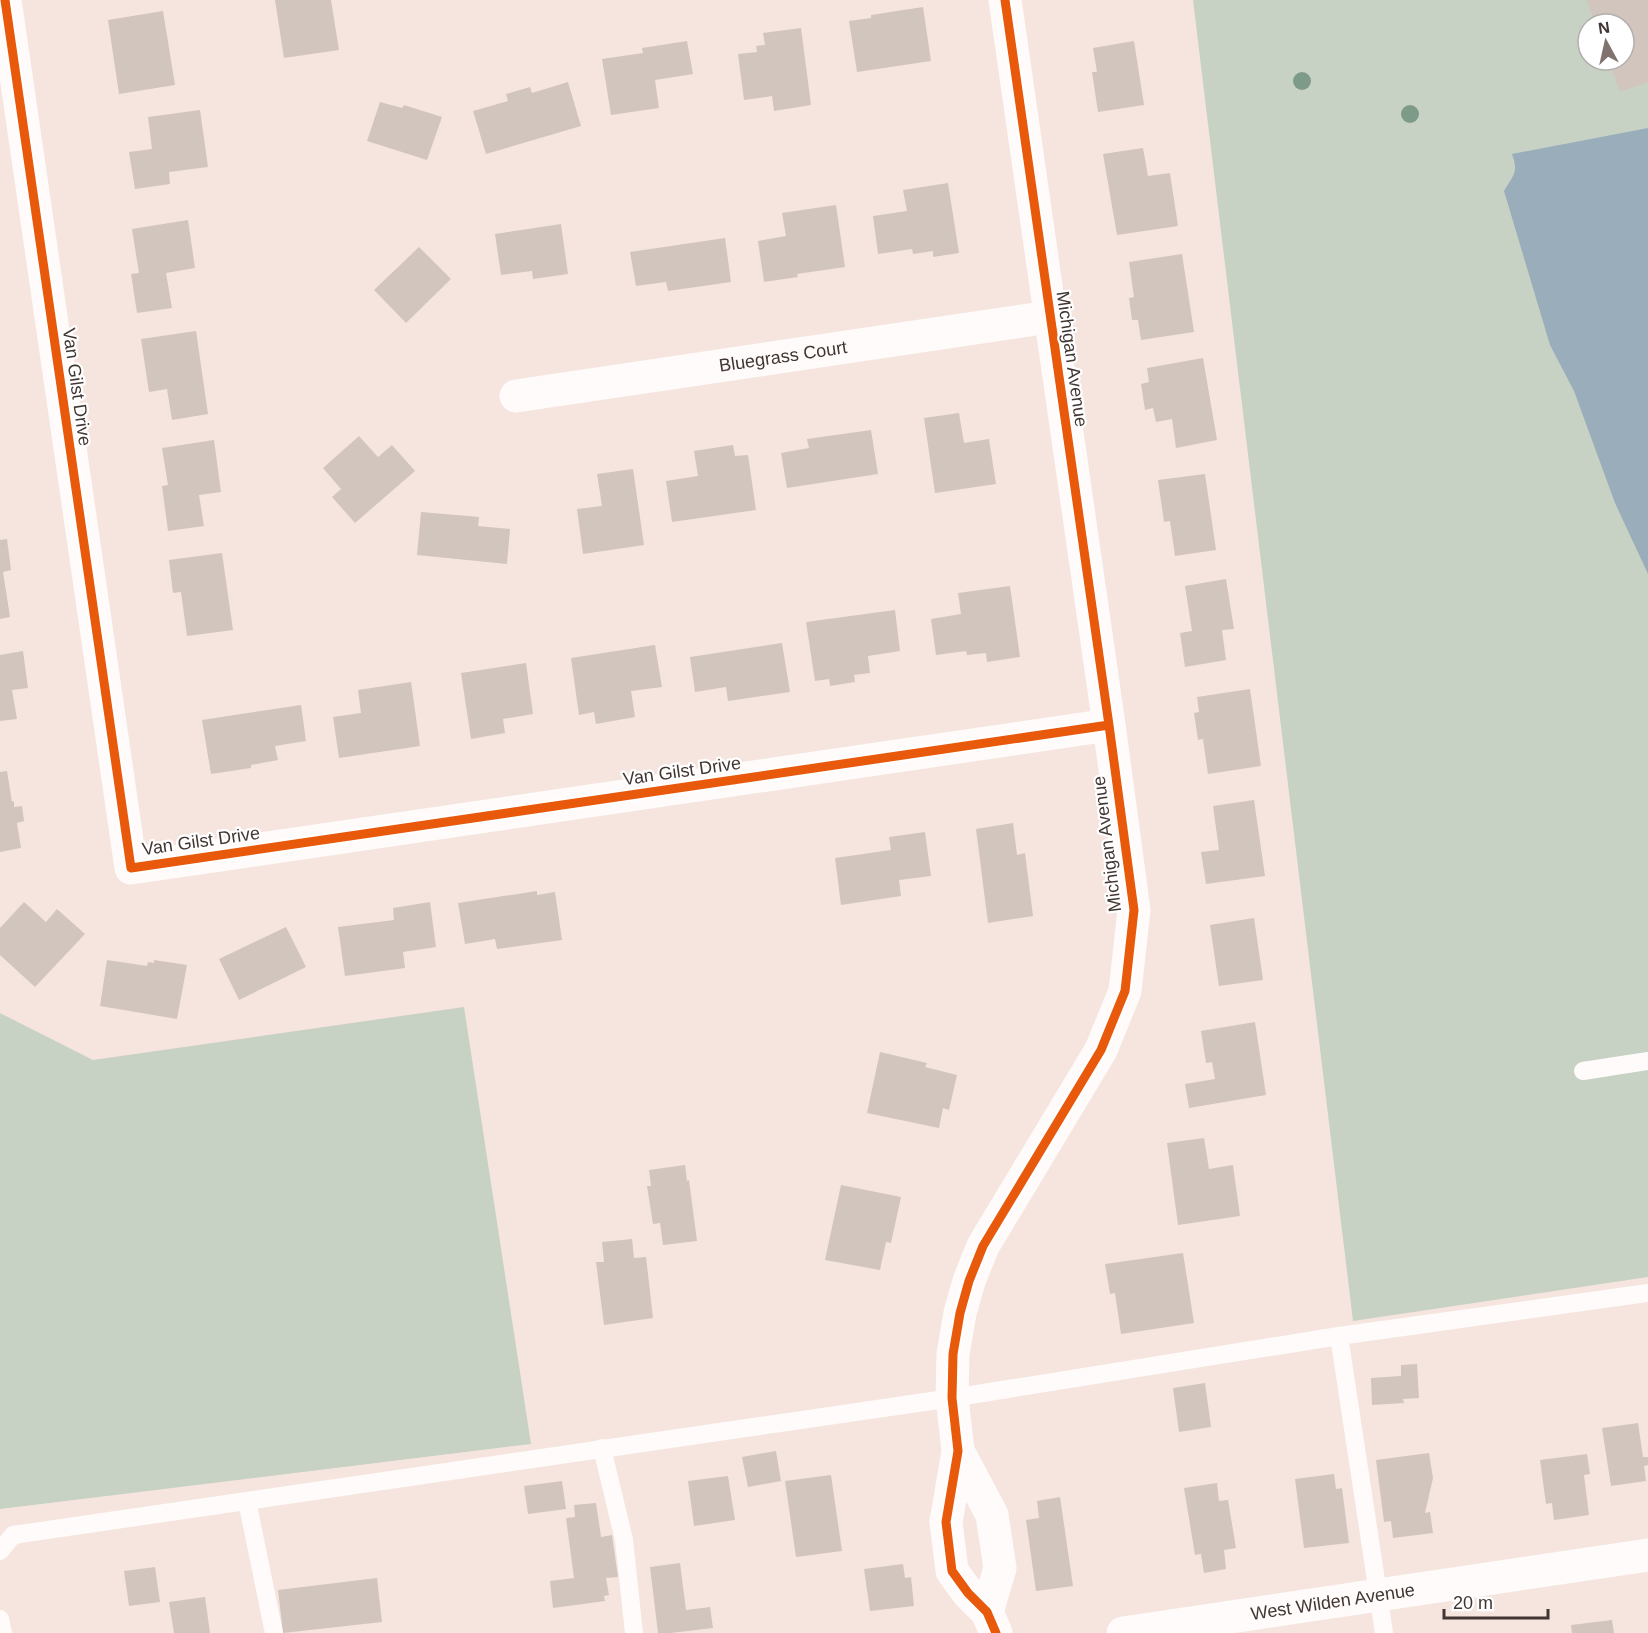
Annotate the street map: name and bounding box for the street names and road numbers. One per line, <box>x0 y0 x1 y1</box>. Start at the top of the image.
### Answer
street label: Michigan Avenue <box>1053 290 1091 428</box>
street label: Van Gilst Drive <box>59 327 95 447</box>
street label: Bluegrass Court <box>718 337 848 376</box>
street label: Van Gilst Drive <box>622 753 742 789</box>
street label: Michigan Avenue <box>1089 775 1125 913</box>
street label: Van Gilst Drive <box>141 823 261 859</box>
street label: West Wilden Avenue <box>1249 1580 1416 1624</box>

